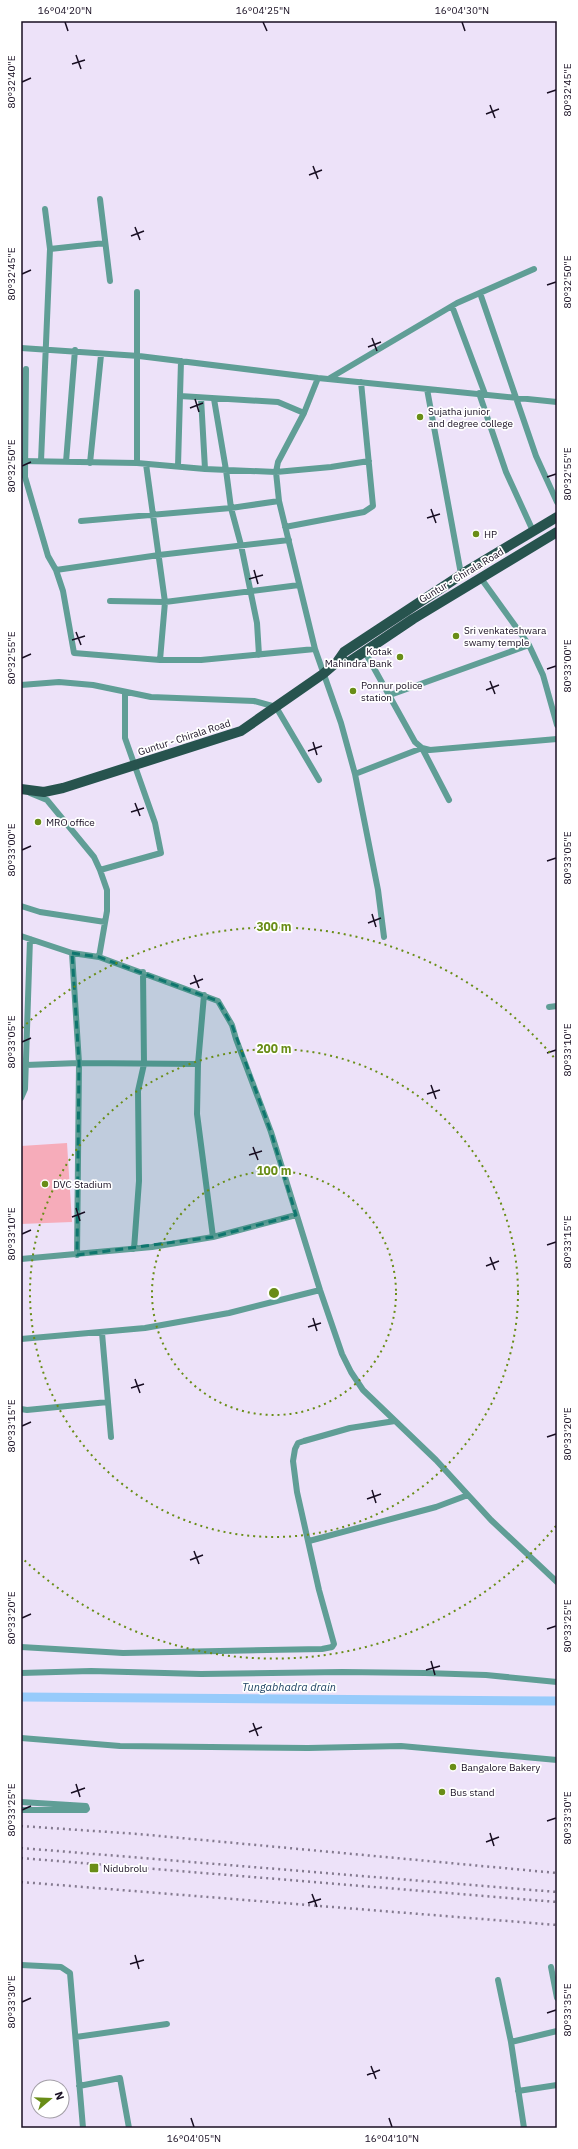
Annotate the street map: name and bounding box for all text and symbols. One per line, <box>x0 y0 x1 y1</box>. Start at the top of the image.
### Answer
text: 16°04'20"N <box>38 4 92 17</box>
text: 16°04'25"N <box>236 4 290 17</box>
text: 16°04'30"N <box>435 4 489 17</box>
text: 80°32'40"E <box>5 55 18 109</box>
text: 80°32'45"E <box>561 63 574 117</box>
text: 80°32'45"E <box>5 247 18 301</box>
text: 80°32'50"E <box>561 255 574 309</box>
place label: Sujatha junior and degree college <box>428 405 513 430</box>
marker: Sujatha junior and degree college <box>415 412 425 422</box>
text: 80°32'50"E <box>5 439 18 493</box>
text: 80°32'55"E <box>561 447 574 501</box>
place label: HP <box>484 528 497 541</box>
marker: HP <box>471 529 481 539</box>
street label: Guntur - Chirala Road <box>416 545 506 606</box>
place label: Sri venkateshwara swamy temple <box>464 624 547 649</box>
text: 80°32'55"E <box>5 631 18 685</box>
marker: Sri venkateshwara swamy temple <box>451 631 461 641</box>
text: 80°33'00"E <box>561 639 574 693</box>
place label: Kotak Mahindra Bank <box>325 645 393 670</box>
marker: Kotak Mahindra Bank <box>395 652 405 662</box>
place label: Ponnur police station <box>361 679 423 704</box>
marker: Ponnur police station <box>348 686 358 696</box>
street label: Guntur - Chirala Road <box>136 716 232 759</box>
place label: MRO office <box>46 816 95 829</box>
marker: MRO office <box>33 817 43 827</box>
text: 80°33'00"E <box>5 823 18 877</box>
text: 80°33'05"E <box>561 831 574 885</box>
text: 300 m <box>256 919 292 934</box>
text: 80°33'05"E <box>5 1015 18 1069</box>
text: 80°33'10"E <box>561 1023 574 1077</box>
text: 200 m <box>256 1041 292 1056</box>
text: 100 m <box>256 1163 292 1178</box>
place label: DVC Stadium <box>53 1178 112 1191</box>
marker: DVC Stadium <box>40 1179 50 1189</box>
text: 80°33'10"E <box>5 1207 18 1261</box>
text: 80°33'15"E <box>561 1215 574 1269</box>
centre of rings <box>267 1286 281 1300</box>
text: 80°33'15"E <box>5 1399 18 1453</box>
text: 80°33'20"E <box>561 1407 574 1461</box>
text: 80°33'20"E <box>5 1591 18 1645</box>
text: 80°33'25"E <box>561 1599 574 1653</box>
water label: Tungabhadra drain <box>242 1680 336 1694</box>
place label: Bangalore Bakery <box>461 1761 540 1774</box>
marker: Bangalore Bakery <box>448 1762 458 1772</box>
text: 80°33'25"E <box>5 1783 18 1837</box>
place label: Bus stand <box>450 1786 495 1799</box>
marker: Bus stand <box>437 1787 447 1797</box>
text: 80°33'30"E <box>561 1791 574 1845</box>
marker: Nidubrolu <box>88 1862 100 1874</box>
place label: Nidubrolu <box>103 1862 147 1875</box>
text: 80°33'30"E <box>5 1975 18 2029</box>
text: 80°33'35"E <box>561 1983 574 2037</box>
north arrow <box>30 2079 70 2119</box>
text: N <box>52 2090 67 2102</box>
text: 16°04'05"N <box>167 2132 221 2145</box>
text: 16°04'10"N <box>365 2132 419 2145</box>

